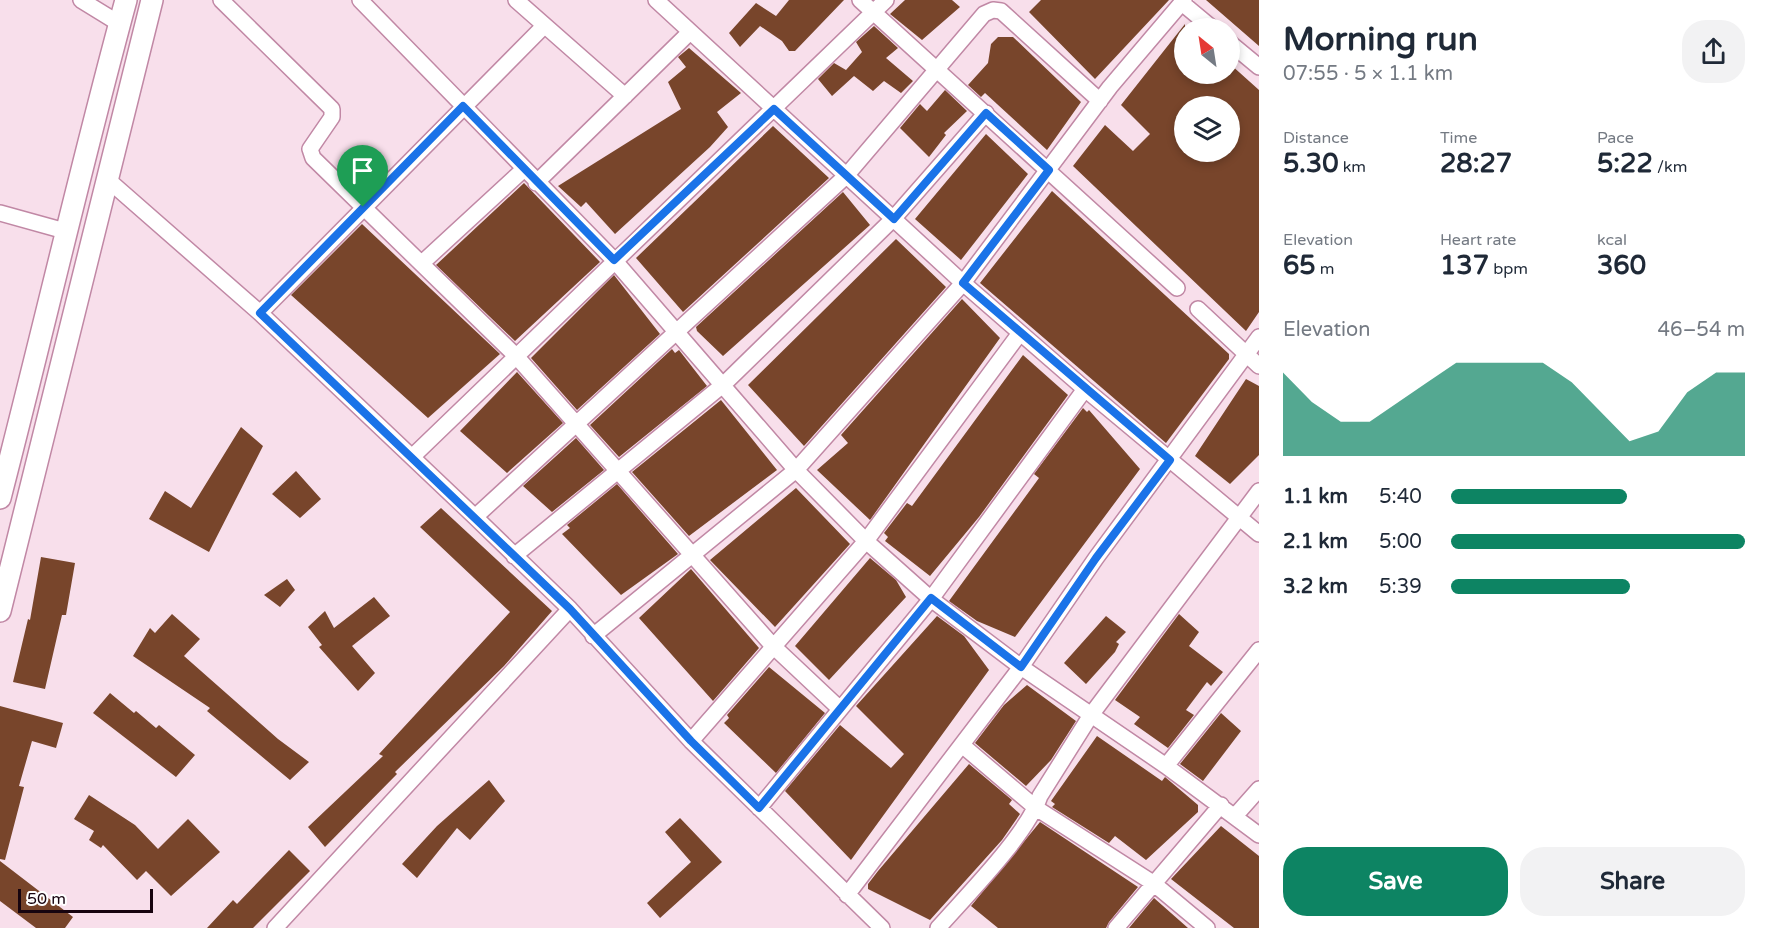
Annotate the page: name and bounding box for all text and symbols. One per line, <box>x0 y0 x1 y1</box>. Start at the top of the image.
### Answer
north arrow <box>1174 18 1240 84</box>
map controls <box>1174 18 1240 162</box>
text: Morning run <box>1283 20 1478 59</box>
button: share <box>1682 20 1745 83</box>
text: 07:55 · 5 × 1.1 km <box>1283 62 1453 86</box>
button: layers <box>1174 96 1240 162</box>
text: Distance <box>1283 128 1349 148</box>
text: Time <box>1440 128 1477 148</box>
text: Pace <box>1597 128 1634 148</box>
pin <box>337 145 388 207</box>
text: 5.30 <box>1283 148 1338 179</box>
text: 28:27 <box>1440 148 1512 179</box>
text: 5:22 <box>1597 148 1653 179</box>
icon: arrive <box>346 154 379 187</box>
text: km <box>1338 157 1366 177</box>
text: /km <box>1653 157 1687 177</box>
text: Elevation <box>1283 230 1353 250</box>
text: Heart rate <box>1440 230 1516 250</box>
text: kcal <box>1597 230 1627 250</box>
text: 65 <box>1283 250 1316 281</box>
text: 137 <box>1440 250 1489 281</box>
text: 360 <box>1597 250 1646 281</box>
text: m <box>1316 259 1335 279</box>
text: bpm <box>1489 259 1528 279</box>
text: Elevation <box>1283 318 1370 342</box>
text: 46–54 m <box>1658 318 1745 342</box>
text: 1.1 km <box>1283 485 1348 509</box>
text: 5:40 <box>1379 485 1422 509</box>
text: 2.1 km <box>1283 530 1348 554</box>
text: 5:00 <box>1379 530 1422 554</box>
text: 3.2 km <box>1283 575 1348 599</box>
text: 5:39 <box>1379 575 1422 599</box>
button: Save <box>1283 847 1508 916</box>
button: Share <box>1520 847 1745 916</box>
scale bar <box>18 886 153 914</box>
text: 50 m <box>27 889 66 909</box>

